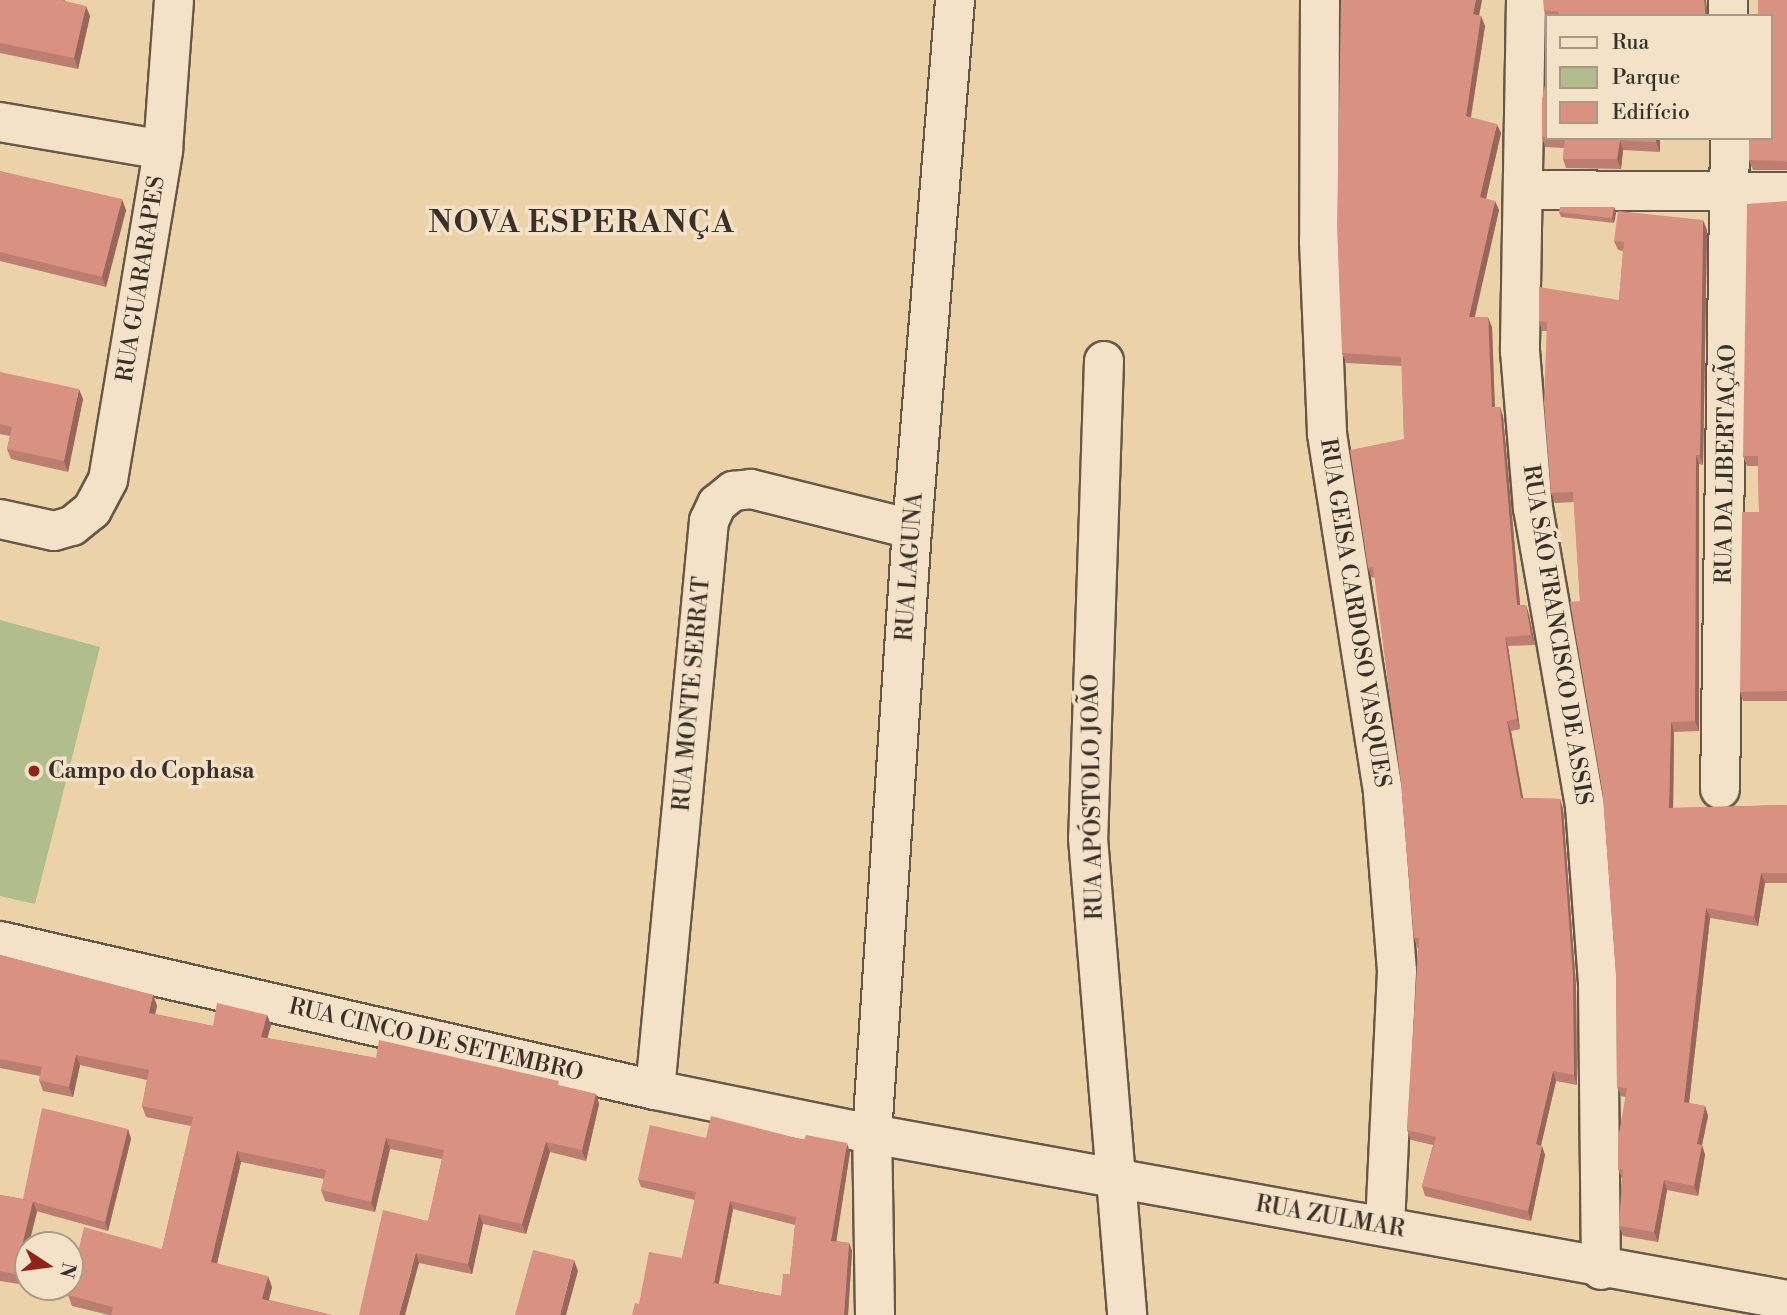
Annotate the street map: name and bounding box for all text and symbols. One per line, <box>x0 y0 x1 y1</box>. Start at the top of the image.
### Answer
legend <box>1546 14 1773 140</box>
text: Rua <box>1612 30 1649 56</box>
text: Parque <box>1612 65 1680 91</box>
text: Edifício <box>1612 100 1690 126</box>
street label: RUA GUARARAPES <box>111 174 171 384</box>
district label: NOVA ESPERANÇA <box>430 205 734 241</box>
street label: RUA DA LIBERTAÇÃO <box>1710 344 1742 584</box>
street label: RUA GEISA CARDOSO VASQUES <box>1314 436 1396 790</box>
street label: RUA SÃO FRANCISCO DE ASSIS <box>1516 463 1598 807</box>
street label: RUA LAGUNA <box>891 492 929 642</box>
street label: RUA MONTE SERRAT <box>668 575 716 813</box>
street label: RUA APÓSTOLO JOÃO <box>1077 674 1109 920</box>
place label: Campo do Cophasa <box>48 757 255 785</box>
marker: Campo do Cophasa <box>26 763 42 779</box>
street label: RUA CINCO DE SETEMBRO <box>286 993 586 1087</box>
street label: RUA ZULMAR <box>1253 1190 1407 1244</box>
north arrow <box>14 1231 84 1301</box>
text: N <box>54 1260 81 1280</box>

